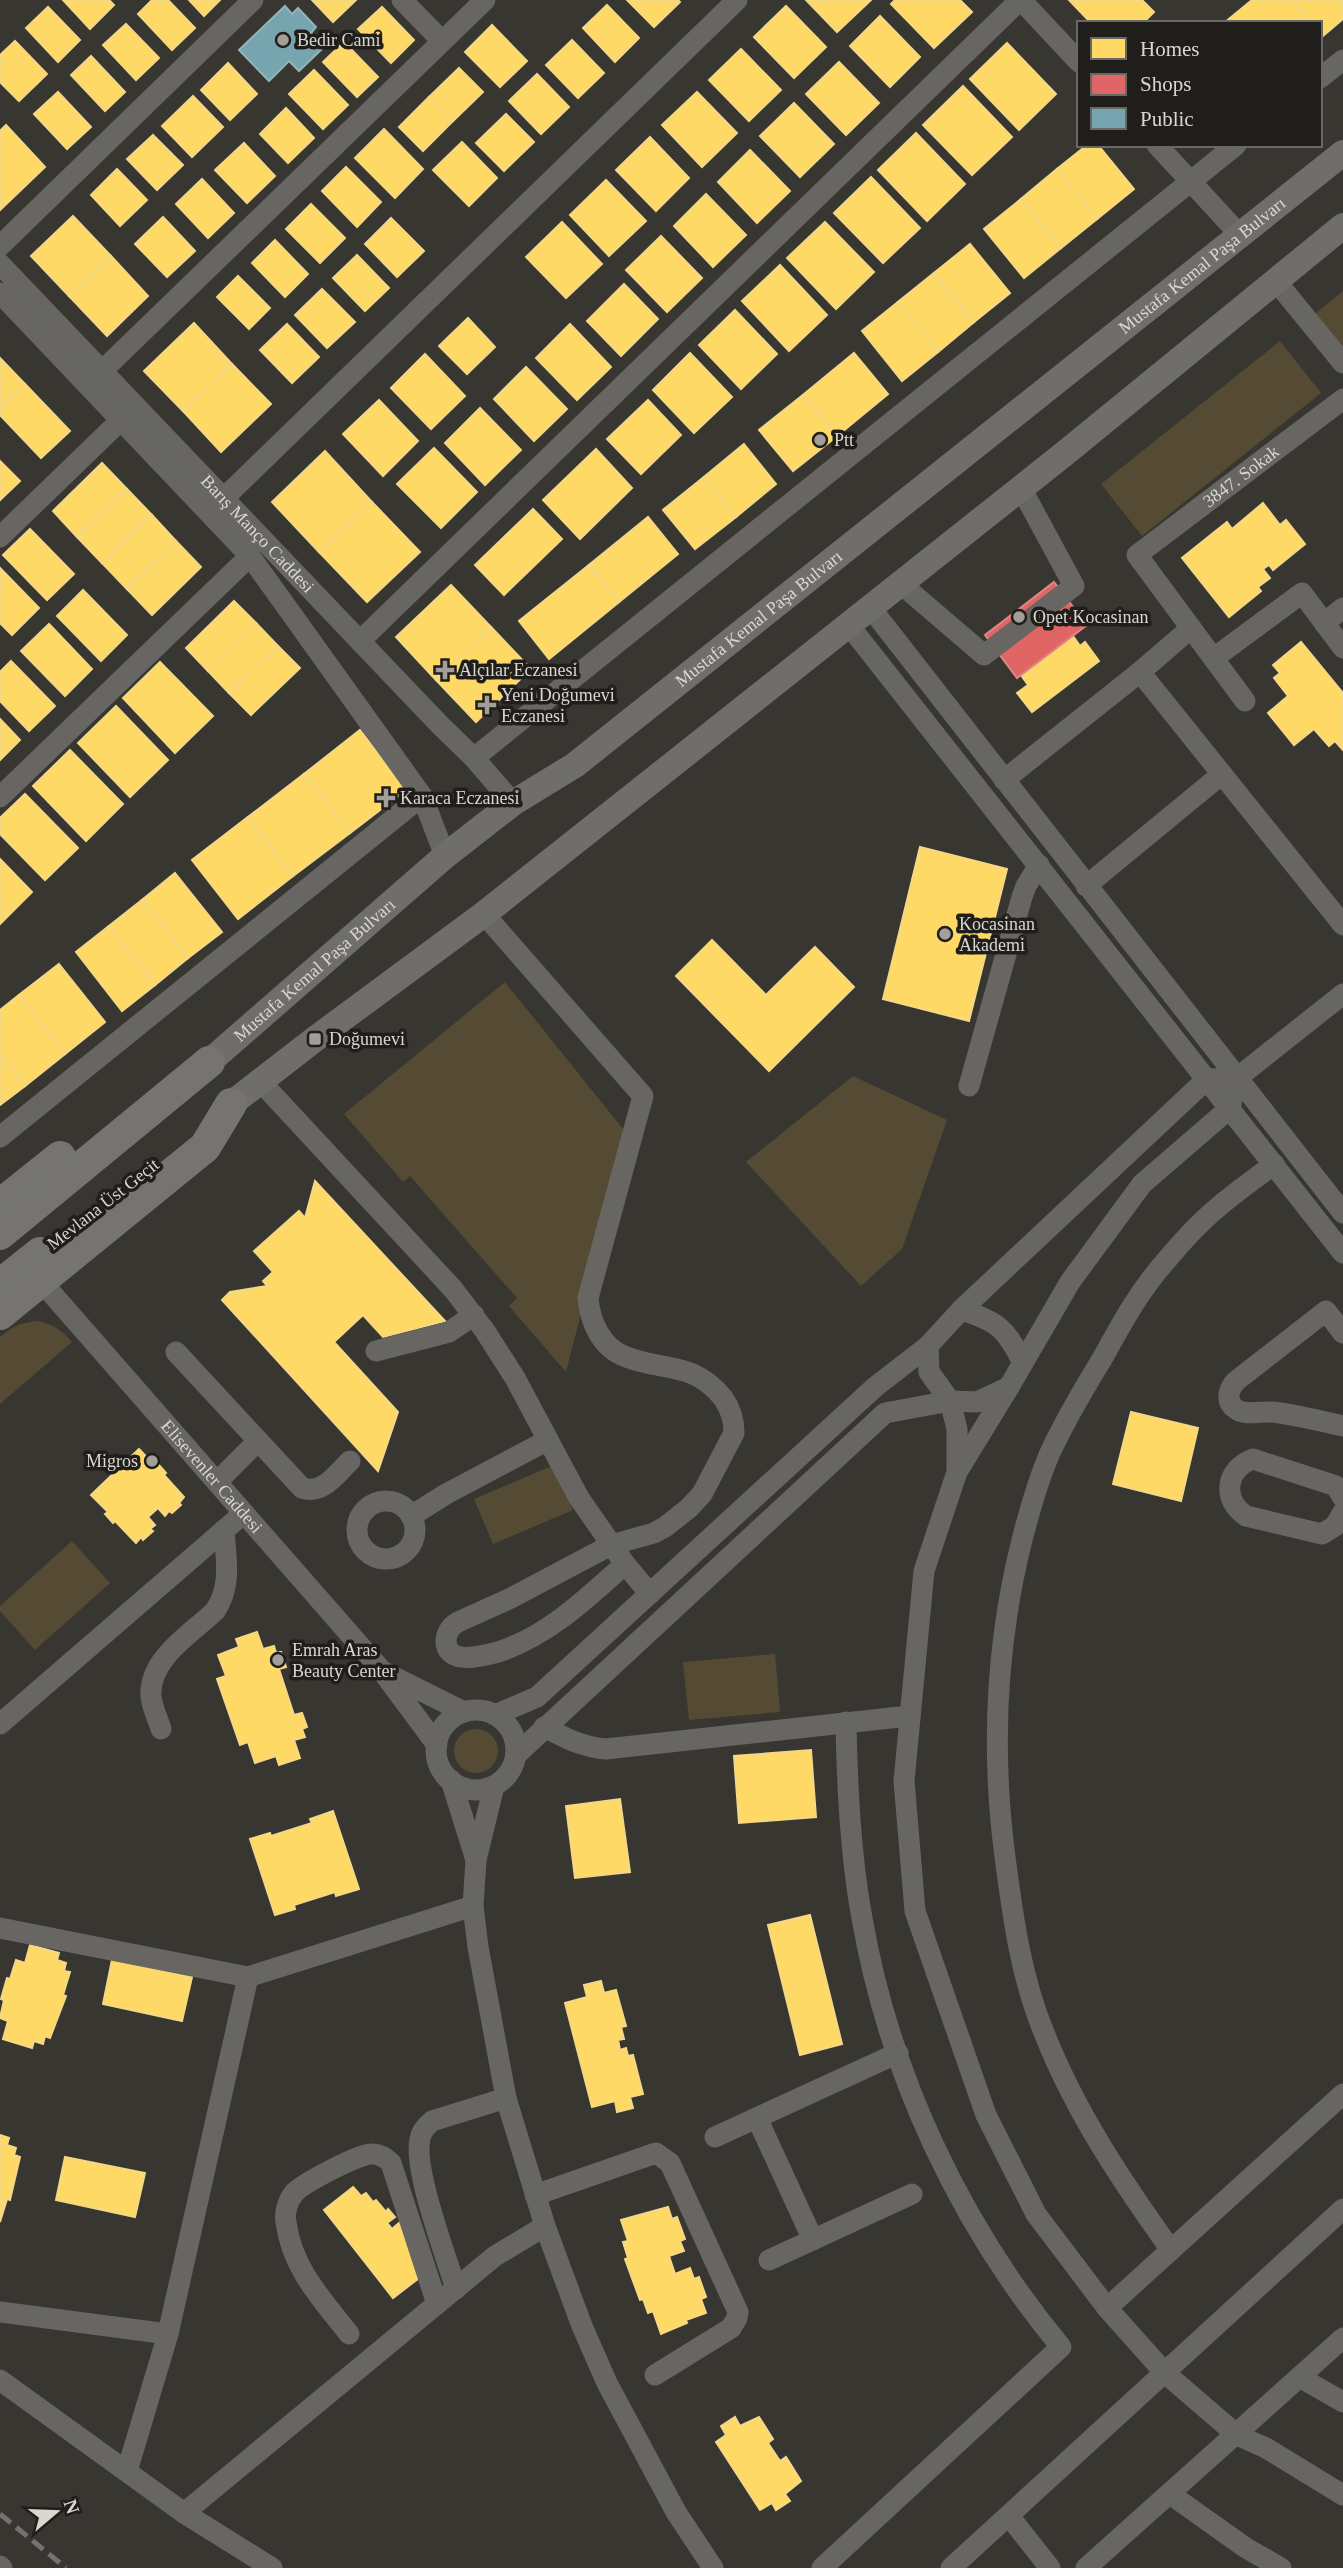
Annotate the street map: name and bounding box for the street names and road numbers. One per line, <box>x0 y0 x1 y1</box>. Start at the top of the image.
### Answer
street label: Mustafa Kemal Paşa Bulvarı <box>1115 193 1289 338</box>
street label: 3847. Sokak <box>1199 441 1283 511</box>
street label: Barış Manço Caddesi <box>197 471 318 597</box>
street label: Mustafa Kemal Paşa Bulvarı <box>671 546 846 691</box>
street label: Mustafa Kemal Paşa Bulvarı <box>230 894 399 1046</box>
street label: Mevlana Üst Geçit <box>43 1154 163 1254</box>
street label: Elisevenler Caddesi <box>157 1416 267 1537</box>

